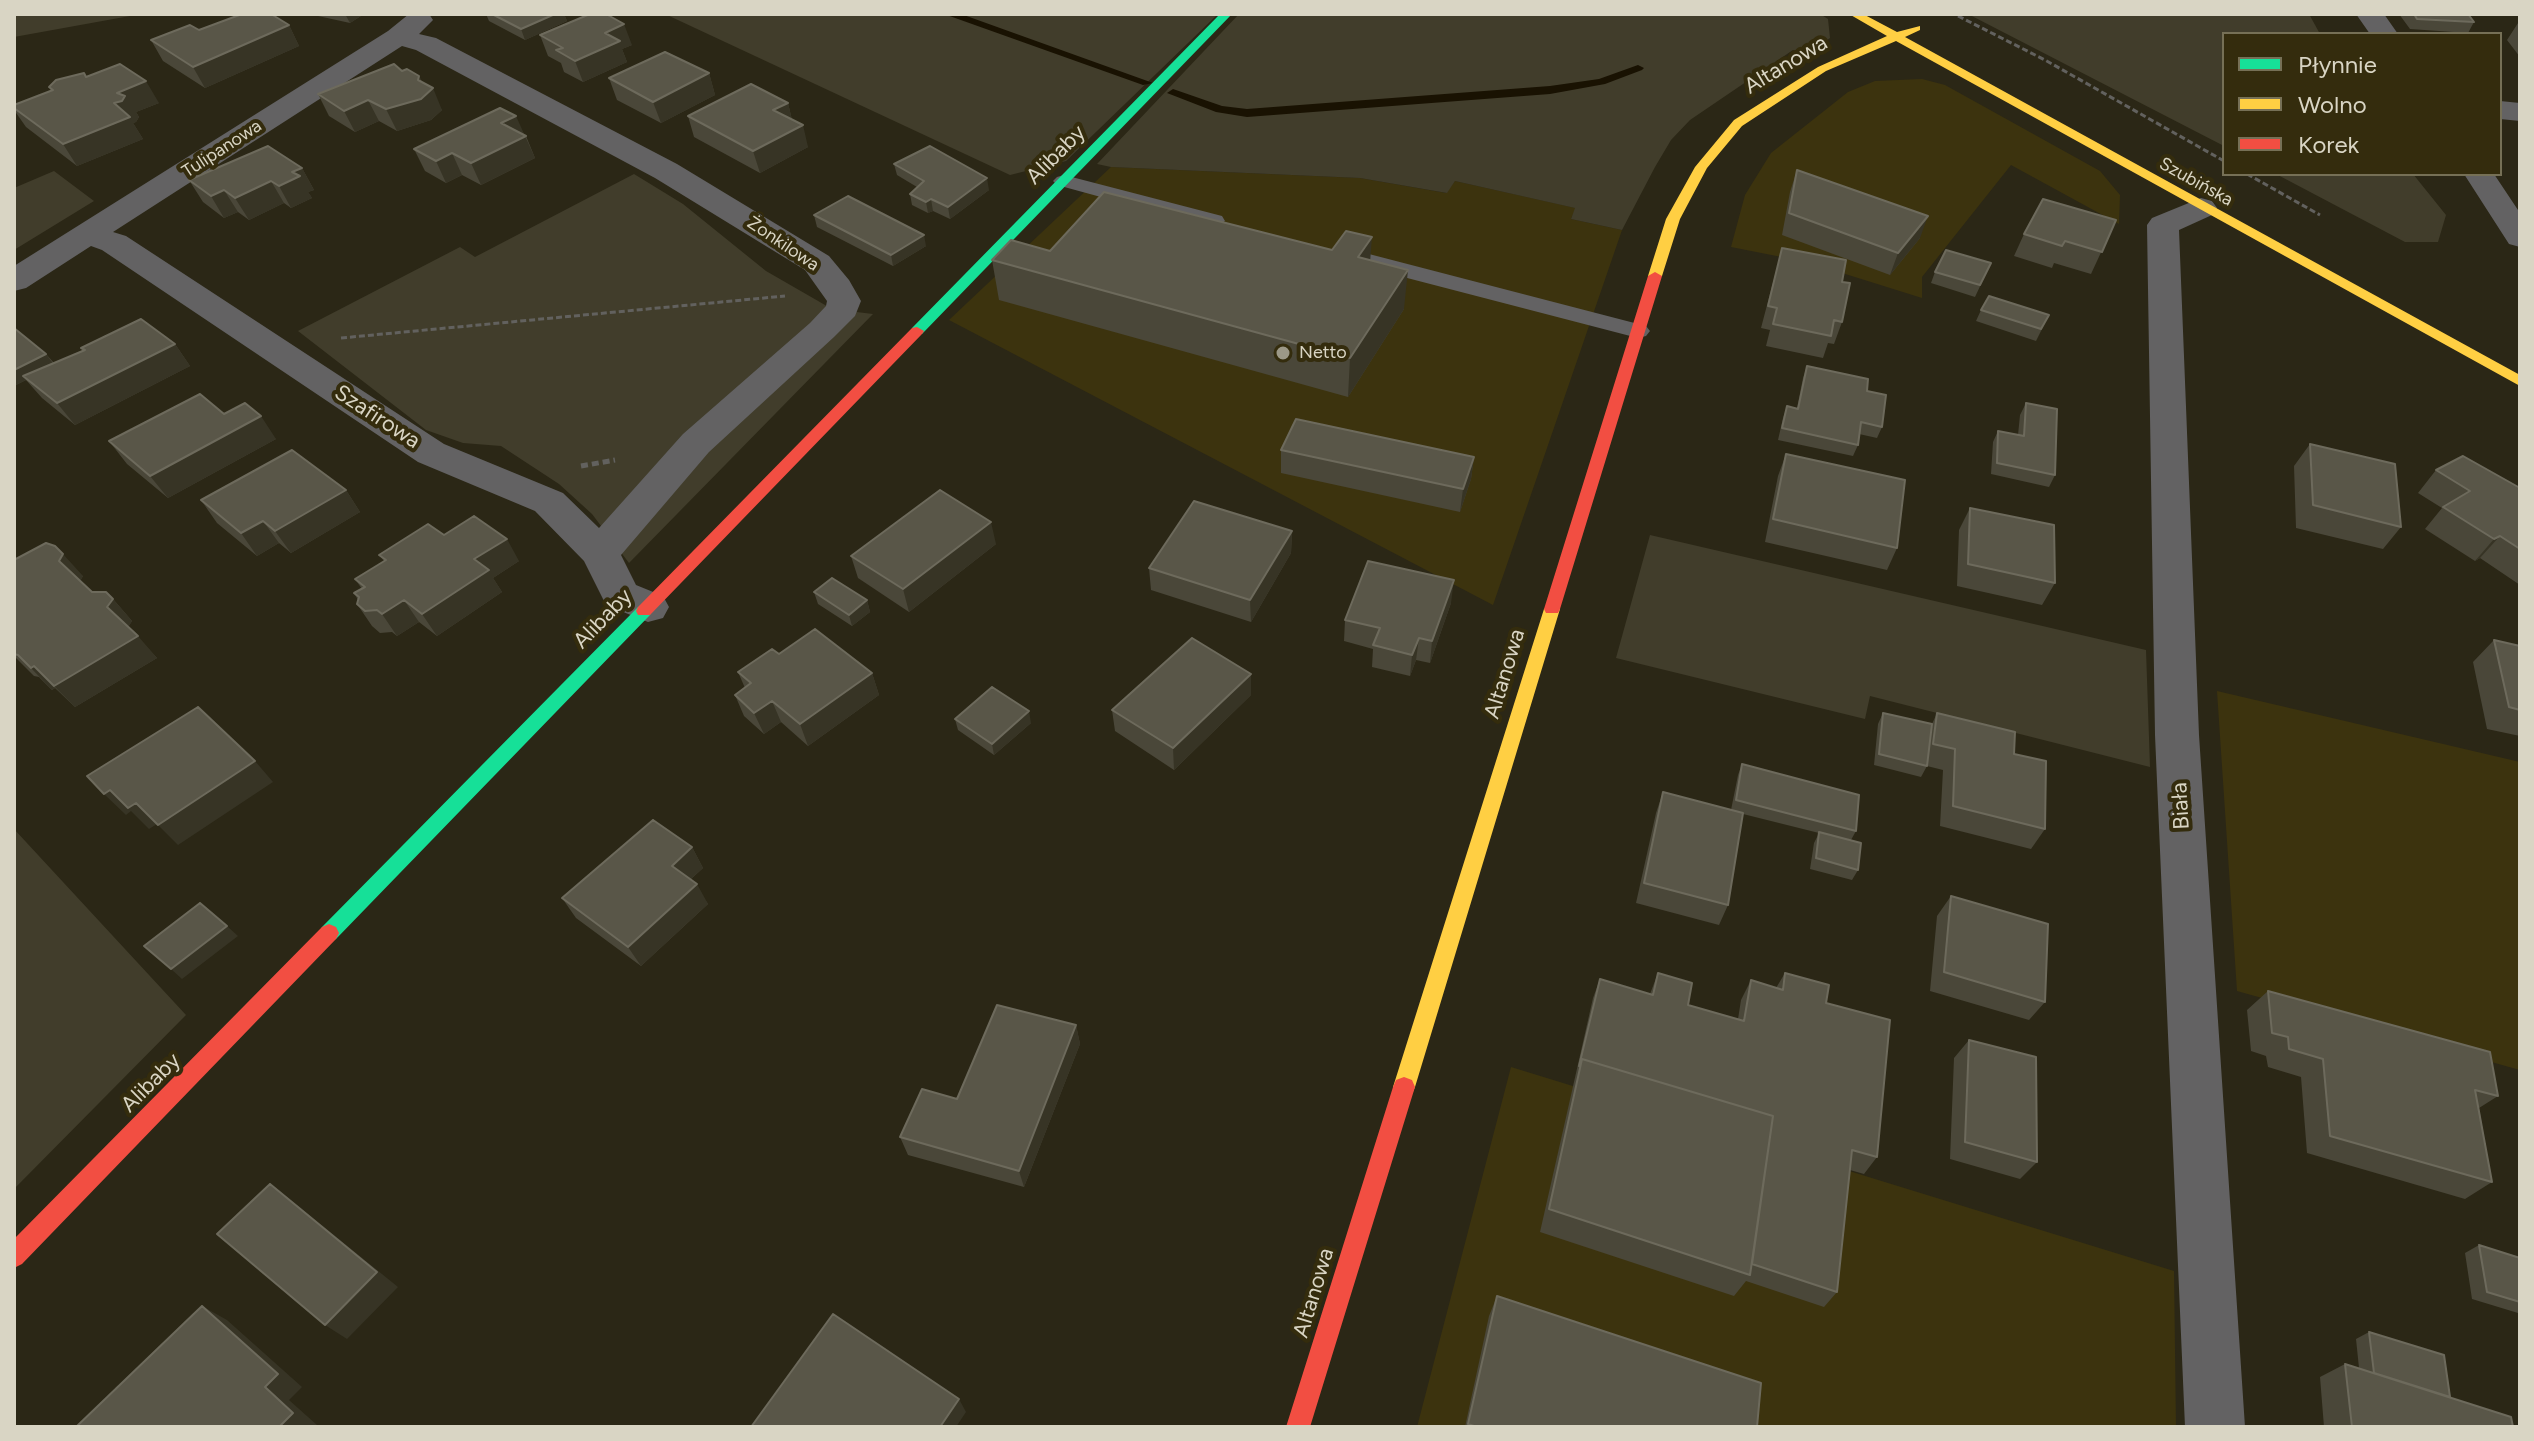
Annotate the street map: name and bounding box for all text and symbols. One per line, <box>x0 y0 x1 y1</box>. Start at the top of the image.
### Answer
street label: Altanowa <box>1740 30 1832 100</box>
legend <box>2222 32 2502 176</box>
text: Płynnie <box>2298 50 2377 79</box>
text: Wolno <box>2298 90 2367 119</box>
street label: Tulipanowa <box>178 115 266 183</box>
street label: Alibaby <box>1021 120 1091 190</box>
text: Korek <box>2298 130 2359 159</box>
street label: Szubińska <box>2155 153 2237 211</box>
street label: Żonkilowa <box>743 212 823 276</box>
place label: Netto <box>1299 342 1347 364</box>
marker: Netto <box>1274 344 1292 362</box>
street label: Szafirowa <box>329 380 425 454</box>
street label: Alibaby <box>568 584 638 654</box>
street label: Altanowa <box>1479 626 1531 722</box>
street label: Biała <box>2167 782 2195 830</box>
street label: Alibaby <box>116 1048 186 1118</box>
street label: Altanowa <box>1288 1245 1340 1341</box>

